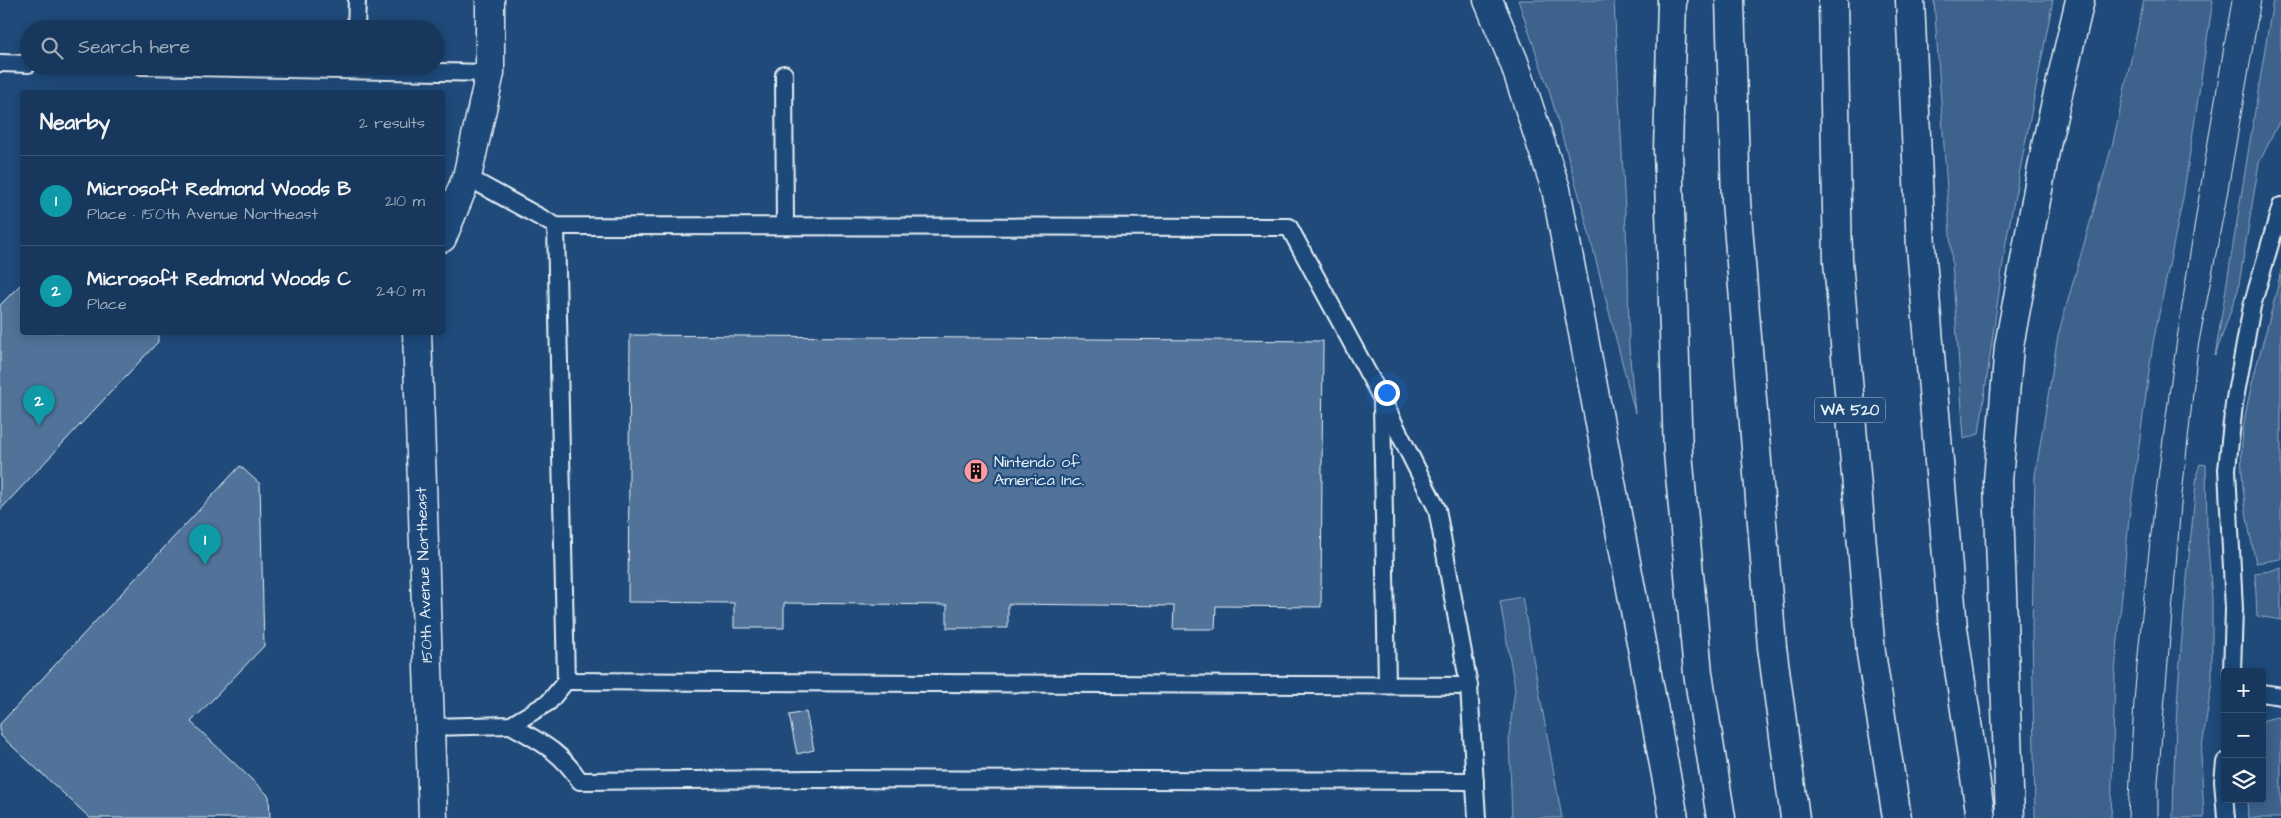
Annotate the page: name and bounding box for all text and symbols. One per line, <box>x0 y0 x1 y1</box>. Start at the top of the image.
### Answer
search box <box>20 20 445 75</box>
icon: search <box>38 34 66 62</box>
text: Search here <box>78 34 190 61</box>
text: Nearby <box>40 108 110 137</box>
text: 2 results <box>359 112 425 134</box>
text: Microsoft Redmond Woods B <box>87 176 351 203</box>
text: 1 <box>55 190 57 212</box>
text: 210 m <box>385 190 425 212</box>
text: Place · 150th Avenue Northeast <box>87 203 318 225</box>
text: Microsoft Redmond Woods C <box>87 266 351 293</box>
text: 2 <box>51 280 61 302</box>
text: 240 m <box>376 280 425 302</box>
text: Place <box>87 293 127 315</box>
your location <box>1374 380 1400 406</box>
pin: 2 <box>23 385 55 426</box>
road number: WA 520 <box>1815 398 1885 422</box>
place label: Nintendo of America Inc. <box>994 451 1084 491</box>
building icon: Nintendo of America Inc. <box>963 458 989 484</box>
street label: 150th Avenue Northeast <box>410 486 438 663</box>
pin: 1 <box>189 524 221 565</box>
map controls <box>2221 668 2266 803</box>
button: + <box>2221 668 2266 713</box>
button: − <box>2221 713 2266 758</box>
button: layers <box>2221 758 2266 803</box>

